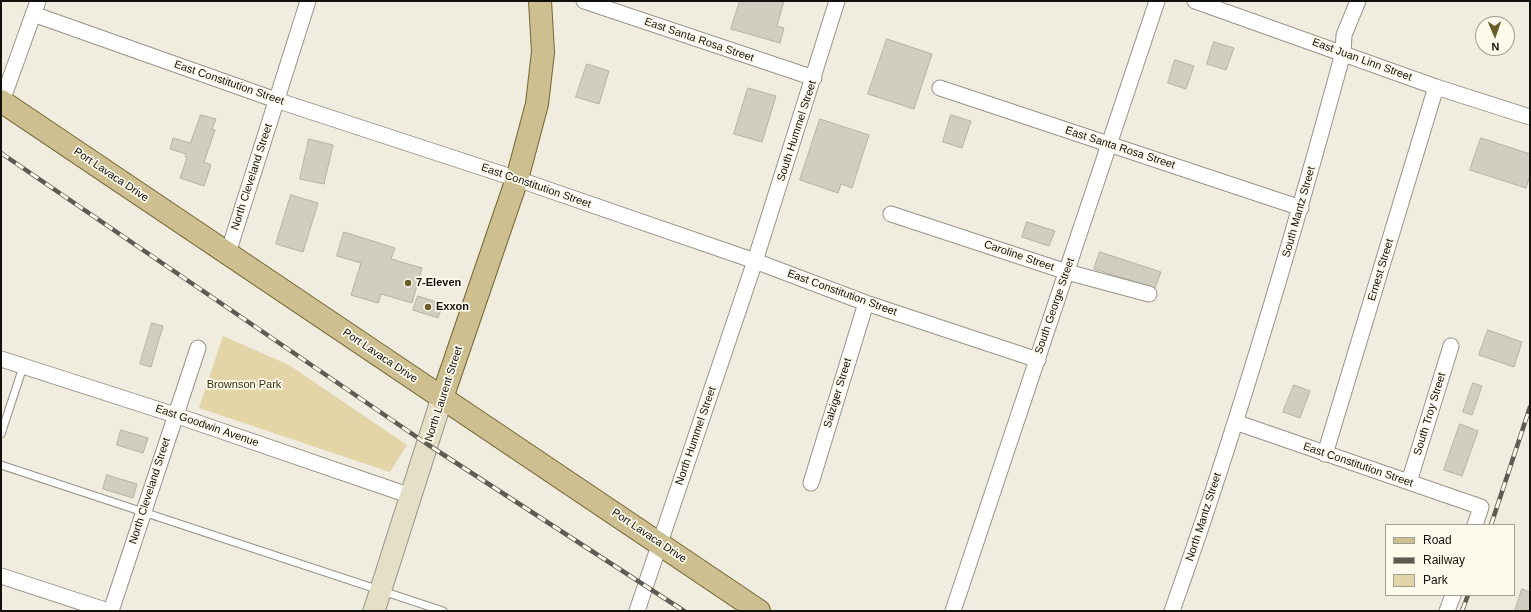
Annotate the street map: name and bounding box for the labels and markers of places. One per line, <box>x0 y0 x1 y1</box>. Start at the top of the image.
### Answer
place label: 7-Eleven <box>416 276 461 290</box>
marker: 7-Eleven <box>403 278 413 288</box>
place label: Exxon <box>436 300 469 314</box>
marker: Exxon <box>423 302 433 312</box>

